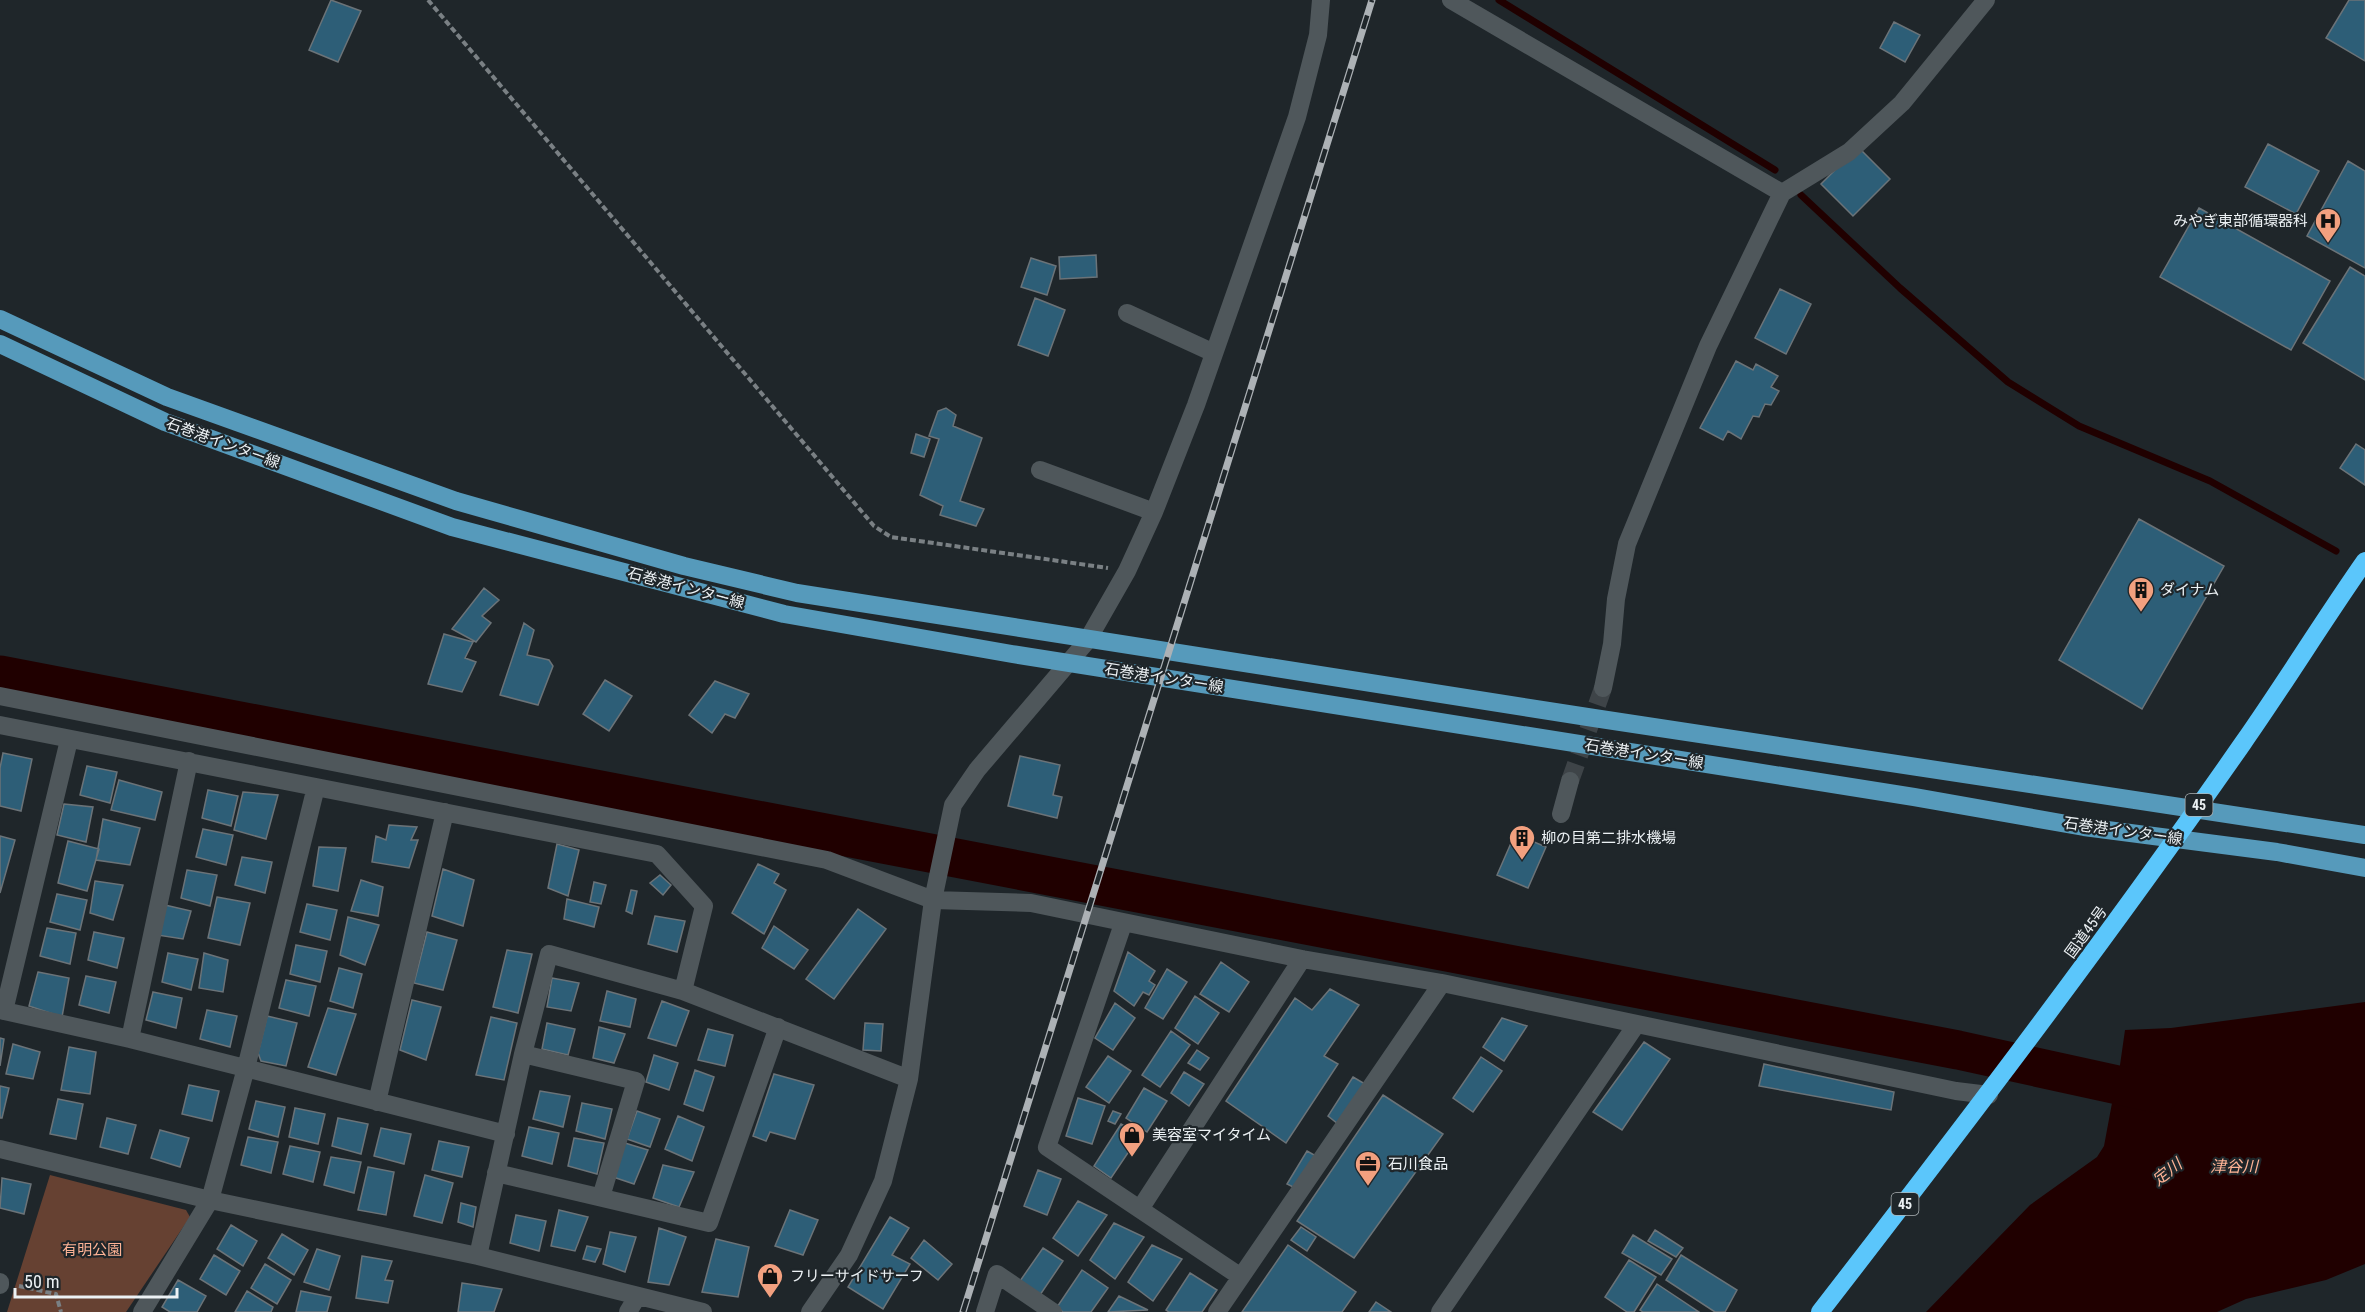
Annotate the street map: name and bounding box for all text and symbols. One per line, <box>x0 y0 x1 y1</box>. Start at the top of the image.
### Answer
hospital icon: みやぎ東部循環器科 <box>2313 206 2343 244</box>
place label: みやぎ東部循環器科 <box>2173 212 2308 230</box>
street label: 石巻港インター線 <box>164 414 282 472</box>
street label: 石巻港インター線 <box>626 564 746 612</box>
building icon: ダイナム <box>2126 575 2156 613</box>
place label: ダイナム <box>2160 581 2219 599</box>
street label: 石巻港インター線 <box>1103 660 1225 696</box>
street label: 石巻港インター線 <box>1583 736 1705 772</box>
road number: 45 <box>2186 794 2212 816</box>
street label: 石巻港インター線 <box>2062 814 2184 848</box>
building icon: 柳の目第二排水機場 <box>1507 823 1537 861</box>
place label: 柳の目第二排水機場 <box>1541 829 1676 847</box>
street label: 国道45号 <box>2061 903 2111 961</box>
shop icon: 美容室マイタイム <box>1117 1120 1147 1158</box>
place label: 美容室マイタイム <box>1152 1126 1271 1144</box>
office icon: 石川食品 <box>1353 1149 1383 1187</box>
water label: 定川 <box>2149 1153 2187 1189</box>
place label: 石川食品 <box>1388 1155 1448 1173</box>
water label: 津谷川 <box>2210 1157 2260 1176</box>
road number: 45 <box>1892 1193 1918 1215</box>
park label: 有明公園 <box>62 1241 122 1259</box>
scale bar <box>15 1261 177 1299</box>
shop icon: フリーサイドサーフ <box>755 1261 785 1299</box>
place label: フリーサイドサーフ <box>790 1267 924 1285</box>
text: 50 m <box>24 1271 59 1292</box>

